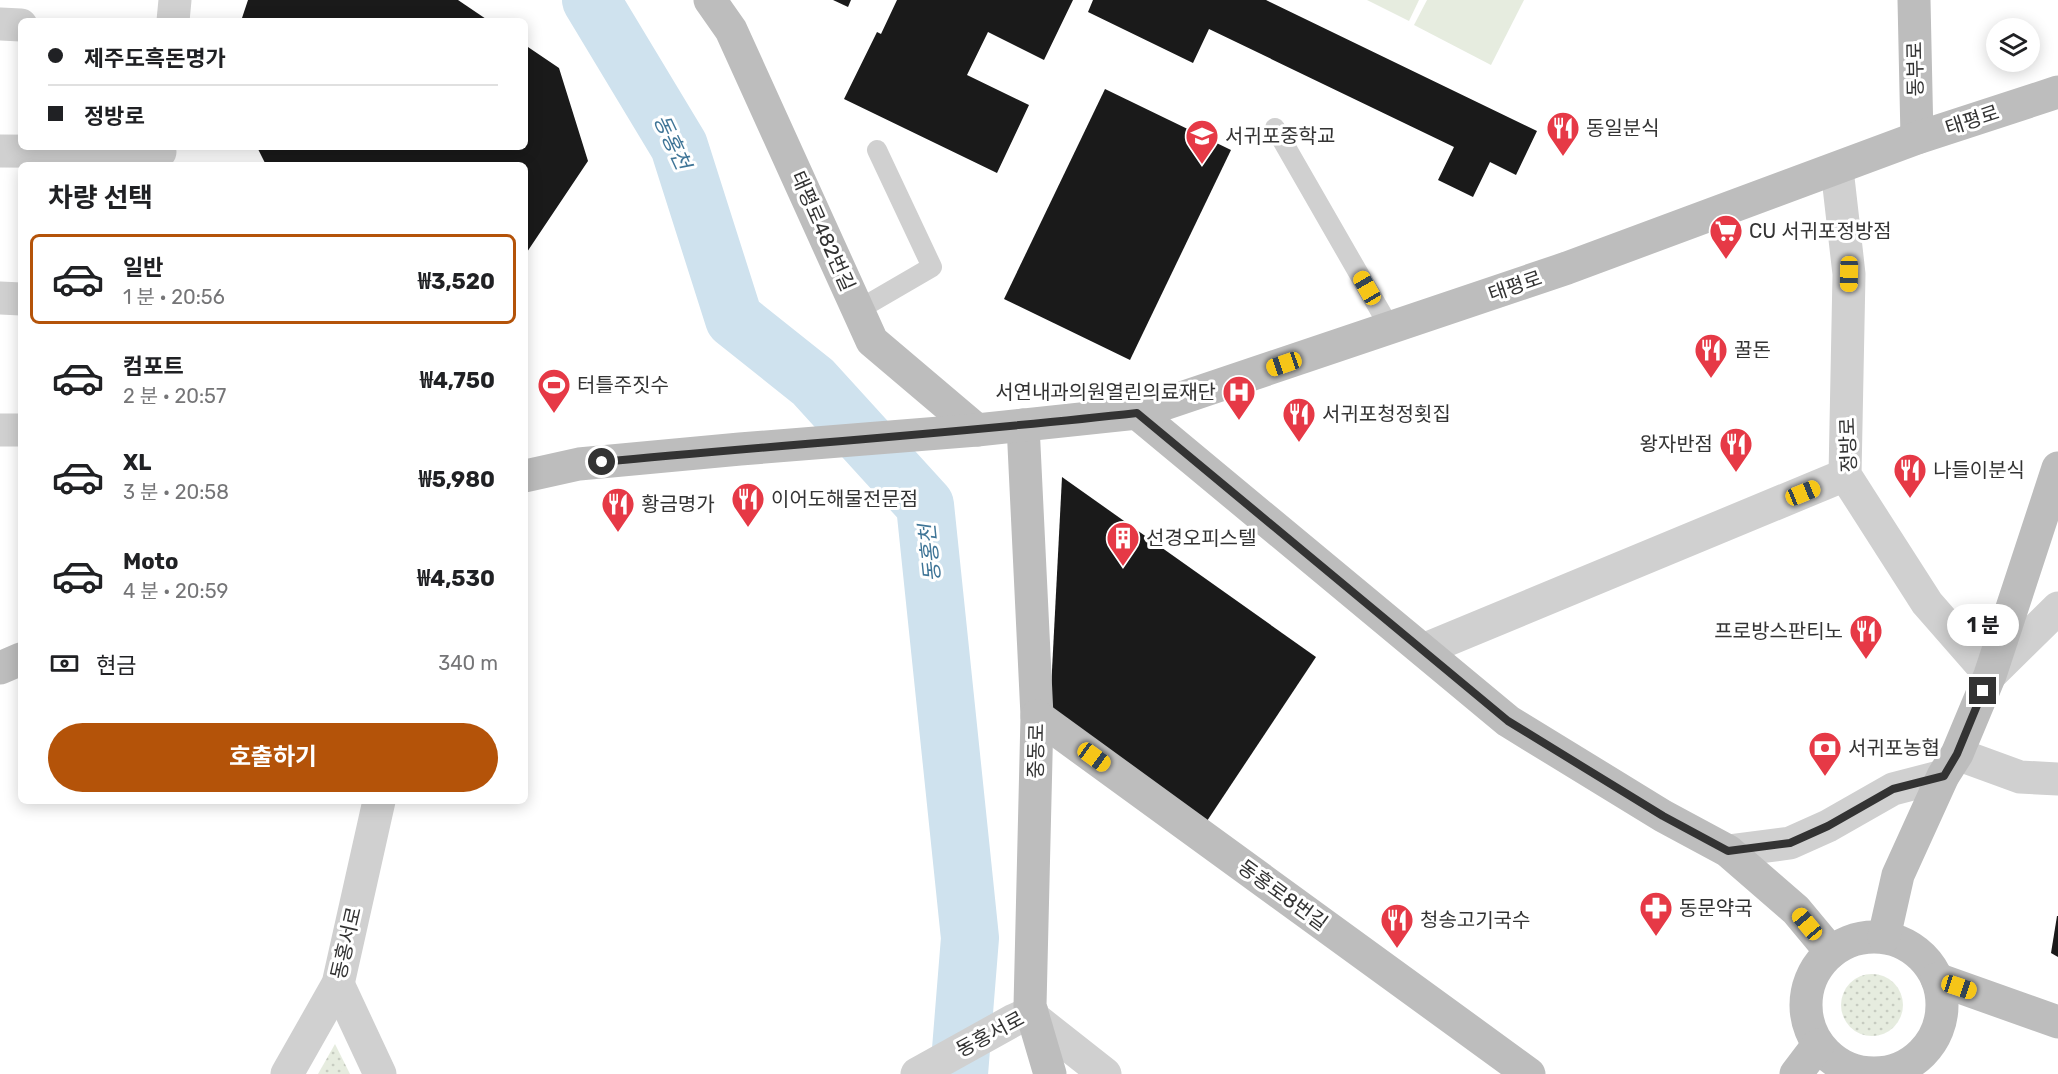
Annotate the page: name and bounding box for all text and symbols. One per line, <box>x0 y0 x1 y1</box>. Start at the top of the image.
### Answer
map controls <box>1986 18 2040 72</box>
button: layers <box>1986 18 2040 72</box>
street label: 동부로 <box>1903 41 1927 97</box>
text: 제주도흑돈명가 <box>84 45 226 72</box>
street label: 태평로 <box>1942 100 2002 140</box>
text: 정방로 <box>84 103 145 130</box>
water label: 동홍천 <box>649 110 697 176</box>
restaurant icon: 동일분식 <box>1545 110 1581 157</box>
place label: 동일분식 <box>1586 116 1660 140</box>
school or university icon: 서귀포중학교 <box>1184 118 1220 165</box>
place label: 서귀포중학교 <box>1225 124 1335 148</box>
street label: 태평로482번길 <box>786 167 860 295</box>
text: 차량 선택 <box>48 182 153 214</box>
supermarket icon: CU 서귀포정방점 <box>1708 213 1744 260</box>
place label: CU 서귀포정방점 <box>1749 219 1892 243</box>
icon: car <box>51 252 105 306</box>
text: 일반 <box>123 254 163 281</box>
car <box>1840 256 1858 292</box>
street label: 태평로 <box>1485 266 1545 306</box>
text: ₩3,520 <box>418 268 495 295</box>
car <box>1350 268 1384 308</box>
text: 1 분 · 20:56 <box>123 285 225 309</box>
restaurant icon: 꿀돈 <box>1693 332 1729 379</box>
place label: 꿀돈 <box>1734 338 1771 362</box>
car <box>1264 350 1304 378</box>
icon: car <box>51 351 105 405</box>
text: 컴포트 <box>123 353 184 380</box>
text: ₩4,750 <box>420 367 495 394</box>
sports icon: 터틀주짓수 <box>536 367 572 414</box>
place label: 터틀주짓수 <box>577 373 669 397</box>
hospital icon: 서연내과의원열린의료재단 <box>1221 374 1257 421</box>
place label: 서연내과의원열린의료재단 <box>995 380 1216 404</box>
text: 2 분 · 20:57 <box>123 384 226 408</box>
restaurant icon: 서귀포청정횟집 <box>1281 396 1317 443</box>
place label: 서귀포청정횟집 <box>1322 402 1451 426</box>
street label: 정방로 <box>1835 417 1861 473</box>
restaurant icon: 왕자반점 <box>1718 426 1754 473</box>
place label: 왕자반점 <box>1639 432 1713 456</box>
route start <box>588 448 615 475</box>
text: XL <box>123 449 151 476</box>
icon: car <box>51 450 105 504</box>
restaurant icon: 나들이분식 <box>1892 452 1928 499</box>
place label: 나들이분식 <box>1933 458 2025 482</box>
text: ₩5,980 <box>419 466 495 493</box>
car <box>1783 478 1823 508</box>
text: 3 분 · 20:58 <box>123 480 229 504</box>
restaurant icon: 이어도해물전문점 <box>730 481 766 528</box>
restaurant icon: 황금명가 <box>600 486 636 533</box>
place label: 이어도해물전문점 <box>771 487 918 511</box>
place label: 황금명가 <box>641 492 715 516</box>
water label: 동홍천 <box>914 520 945 583</box>
building icon: 선경오피스텔 <box>1105 520 1141 567</box>
place label: 선경오피스텔 <box>1146 526 1256 550</box>
text: Moto <box>123 548 178 575</box>
icon: car <box>51 549 105 603</box>
text: ₩4,530 <box>417 565 495 592</box>
text: 4 분 · 20:59 <box>123 579 228 603</box>
callout: 1 분 <box>1947 604 2019 646</box>
restaurant icon: 프로방스판티노 <box>1848 613 1884 660</box>
text: 1 분 <box>1967 613 1999 637</box>
place label: 프로방스판티노 <box>1714 619 1843 643</box>
icon: cash <box>48 647 81 680</box>
text: 340 m <box>438 651 498 675</box>
text: 현금 <box>96 652 136 679</box>
route end <box>1969 677 1996 704</box>
button: 호출하기 <box>48 723 498 792</box>
street label: 중동로 <box>1024 723 1048 779</box>
bank icon: 서귀포농협 <box>1807 730 1843 777</box>
place label: 서귀포농협 <box>1848 736 1940 760</box>
car <box>1074 739 1114 775</box>
street label: 동홍로8번길 <box>1234 855 1332 935</box>
pharmacy icon: 동문약국 <box>1638 890 1674 937</box>
place label: 동문약국 <box>1679 896 1753 920</box>
restaurant icon: 청송고기국수 <box>1379 902 1415 949</box>
street label: 동홍서로 <box>326 904 366 982</box>
car <box>1789 904 1825 944</box>
place label: 청송고기국수 <box>1420 908 1530 932</box>
car <box>1939 973 1979 1001</box>
street label: 동홍서로 <box>952 1006 1028 1062</box>

